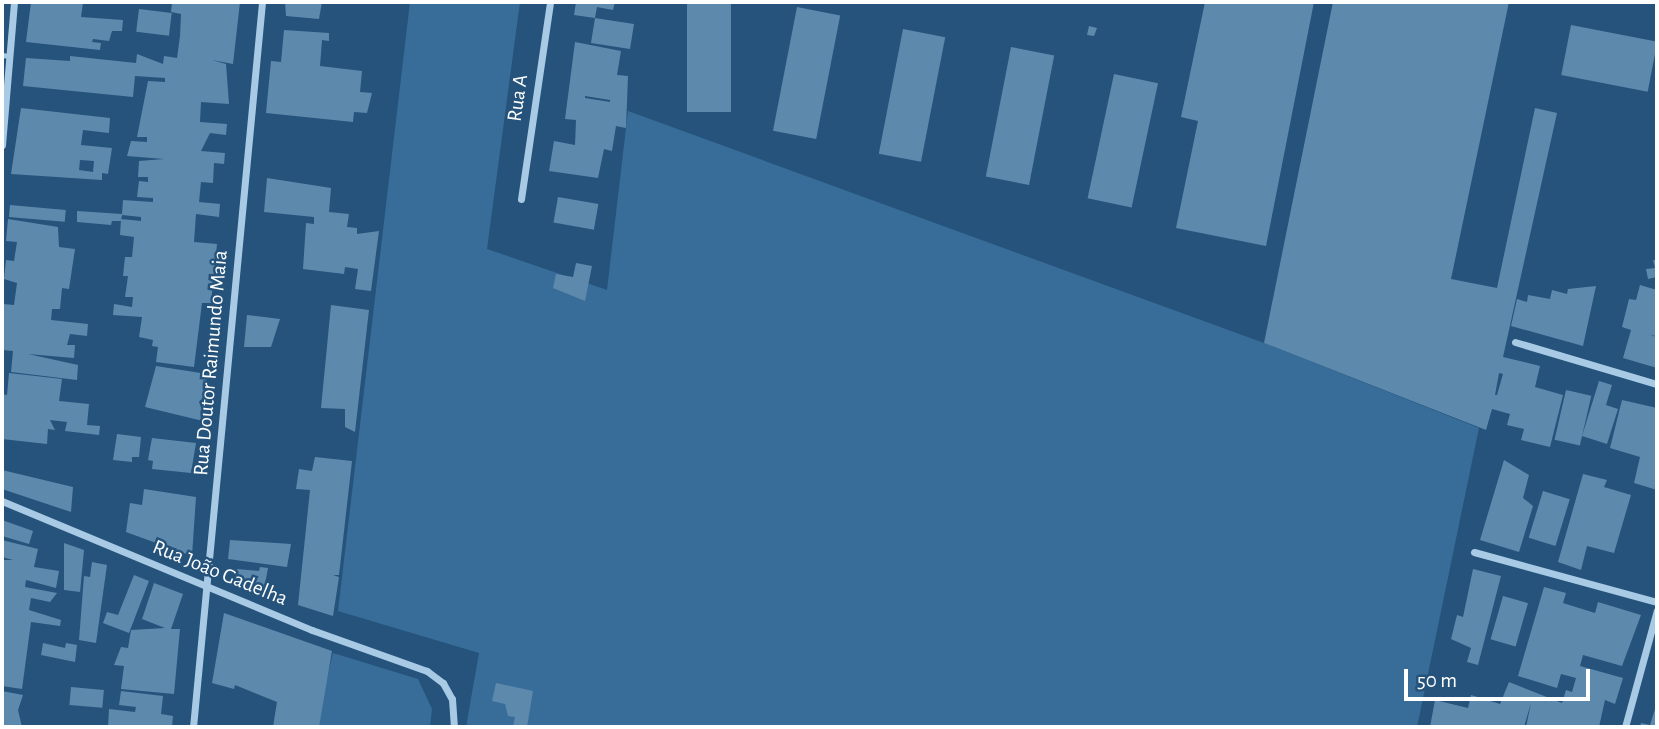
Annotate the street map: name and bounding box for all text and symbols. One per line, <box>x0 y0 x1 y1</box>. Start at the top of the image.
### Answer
street label: Rua A <box>502 73 534 123</box>
street label: Rua Doutor Raimundo Maia <box>189 249 233 477</box>
street label: Rua João Gadelha <box>149 534 291 612</box>
scale bar <box>1407 656 1592 700</box>
text: 50 m <box>1417 670 1457 691</box>

